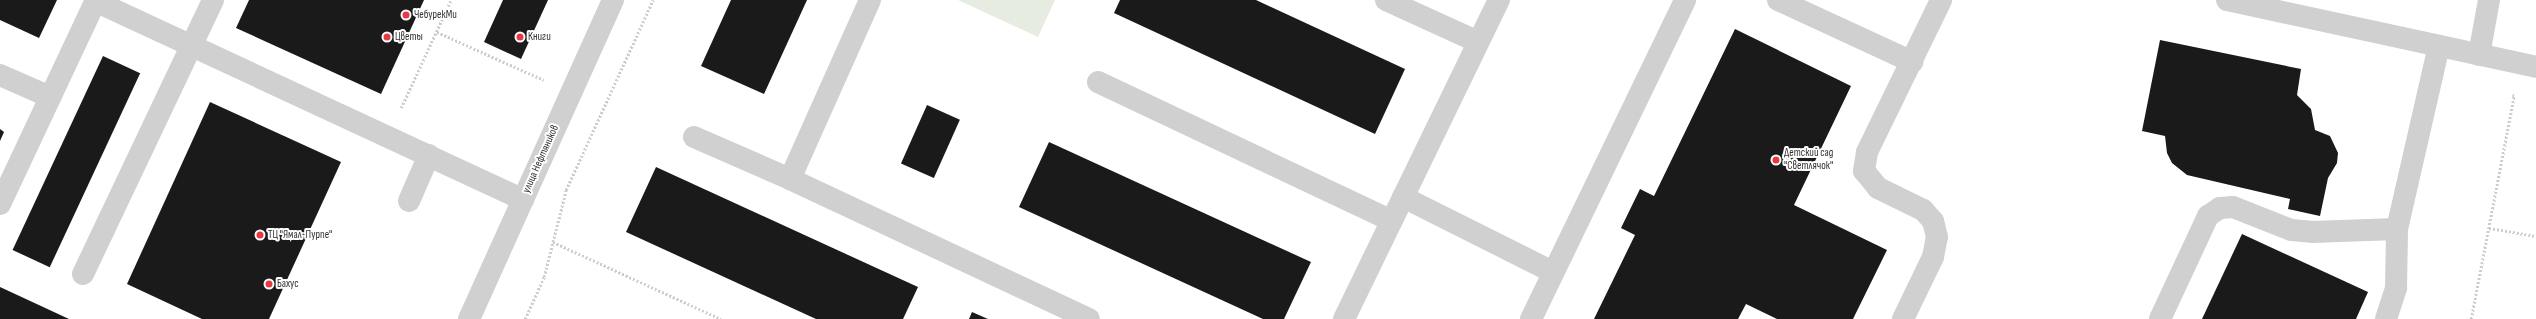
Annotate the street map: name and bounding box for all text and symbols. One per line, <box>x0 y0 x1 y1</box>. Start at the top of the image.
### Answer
place label: ЧебурекМи <box>414 8 457 22</box>
marker: ЧебурекМи <box>401 10 411 20</box>
place label: Цветы <box>395 30 423 44</box>
place label: Книги <box>528 30 551 44</box>
marker: Цветы <box>382 32 392 42</box>
marker: Книги <box>515 32 525 42</box>
street label: улица Нефтяников <box>520 123 562 195</box>
place label: Детский сад "Светлячок" <box>1784 147 1833 173</box>
marker: Детский сад "Светлячок" <box>1771 155 1781 165</box>
place label: ТЦ "Ямал-Пурпе" <box>268 228 332 242</box>
marker: ТЦ "Ямал-Пурпе" <box>255 230 265 240</box>
place label: Бахус <box>277 277 299 291</box>
marker: Бахус <box>264 279 274 289</box>

